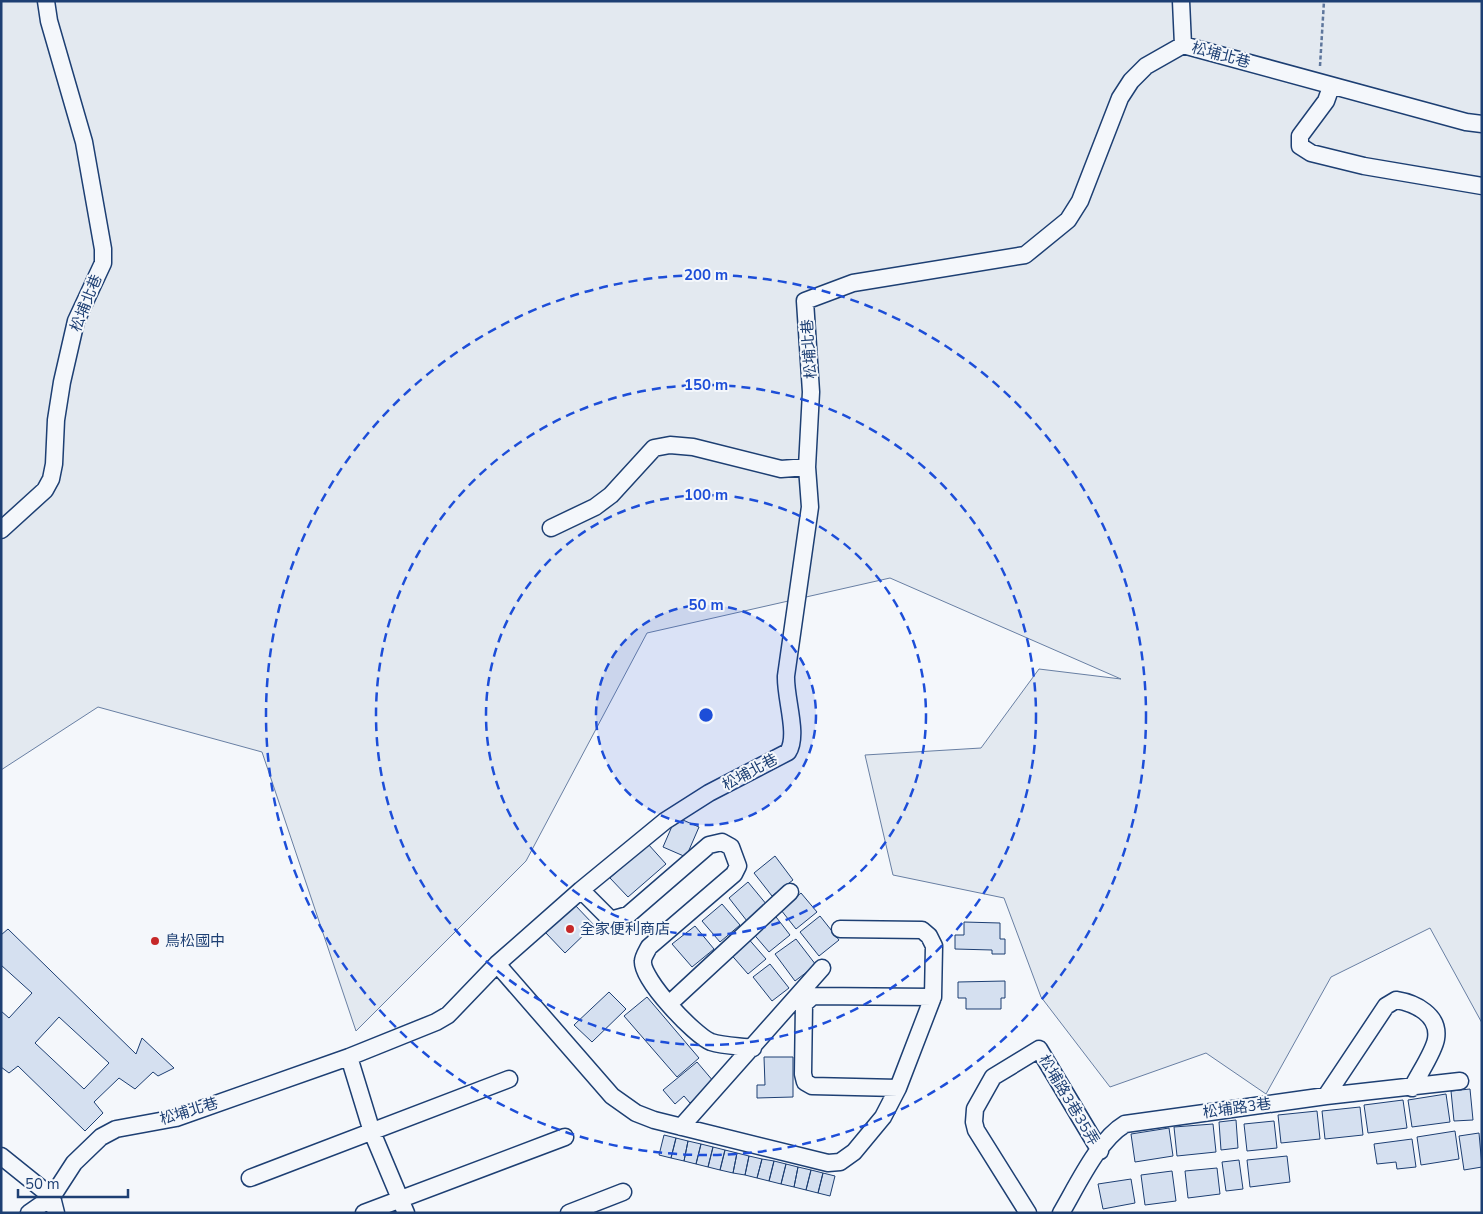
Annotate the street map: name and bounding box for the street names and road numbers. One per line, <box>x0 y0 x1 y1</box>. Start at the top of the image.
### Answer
street label: 松埔北巷 <box>1189 38 1253 72</box>
street label: 松埔北巷 <box>65 271 107 335</box>
street label: 松埔北巷 <box>797 318 821 380</box>
street label: 松埔北巷 <box>719 749 781 795</box>
street label: 松埔路3巷35弄 <box>1034 1051 1104 1149</box>
street label: 松埔北巷 <box>157 1093 221 1129</box>
street label: 松埔路3巷 <box>1201 1093 1273 1123</box>

